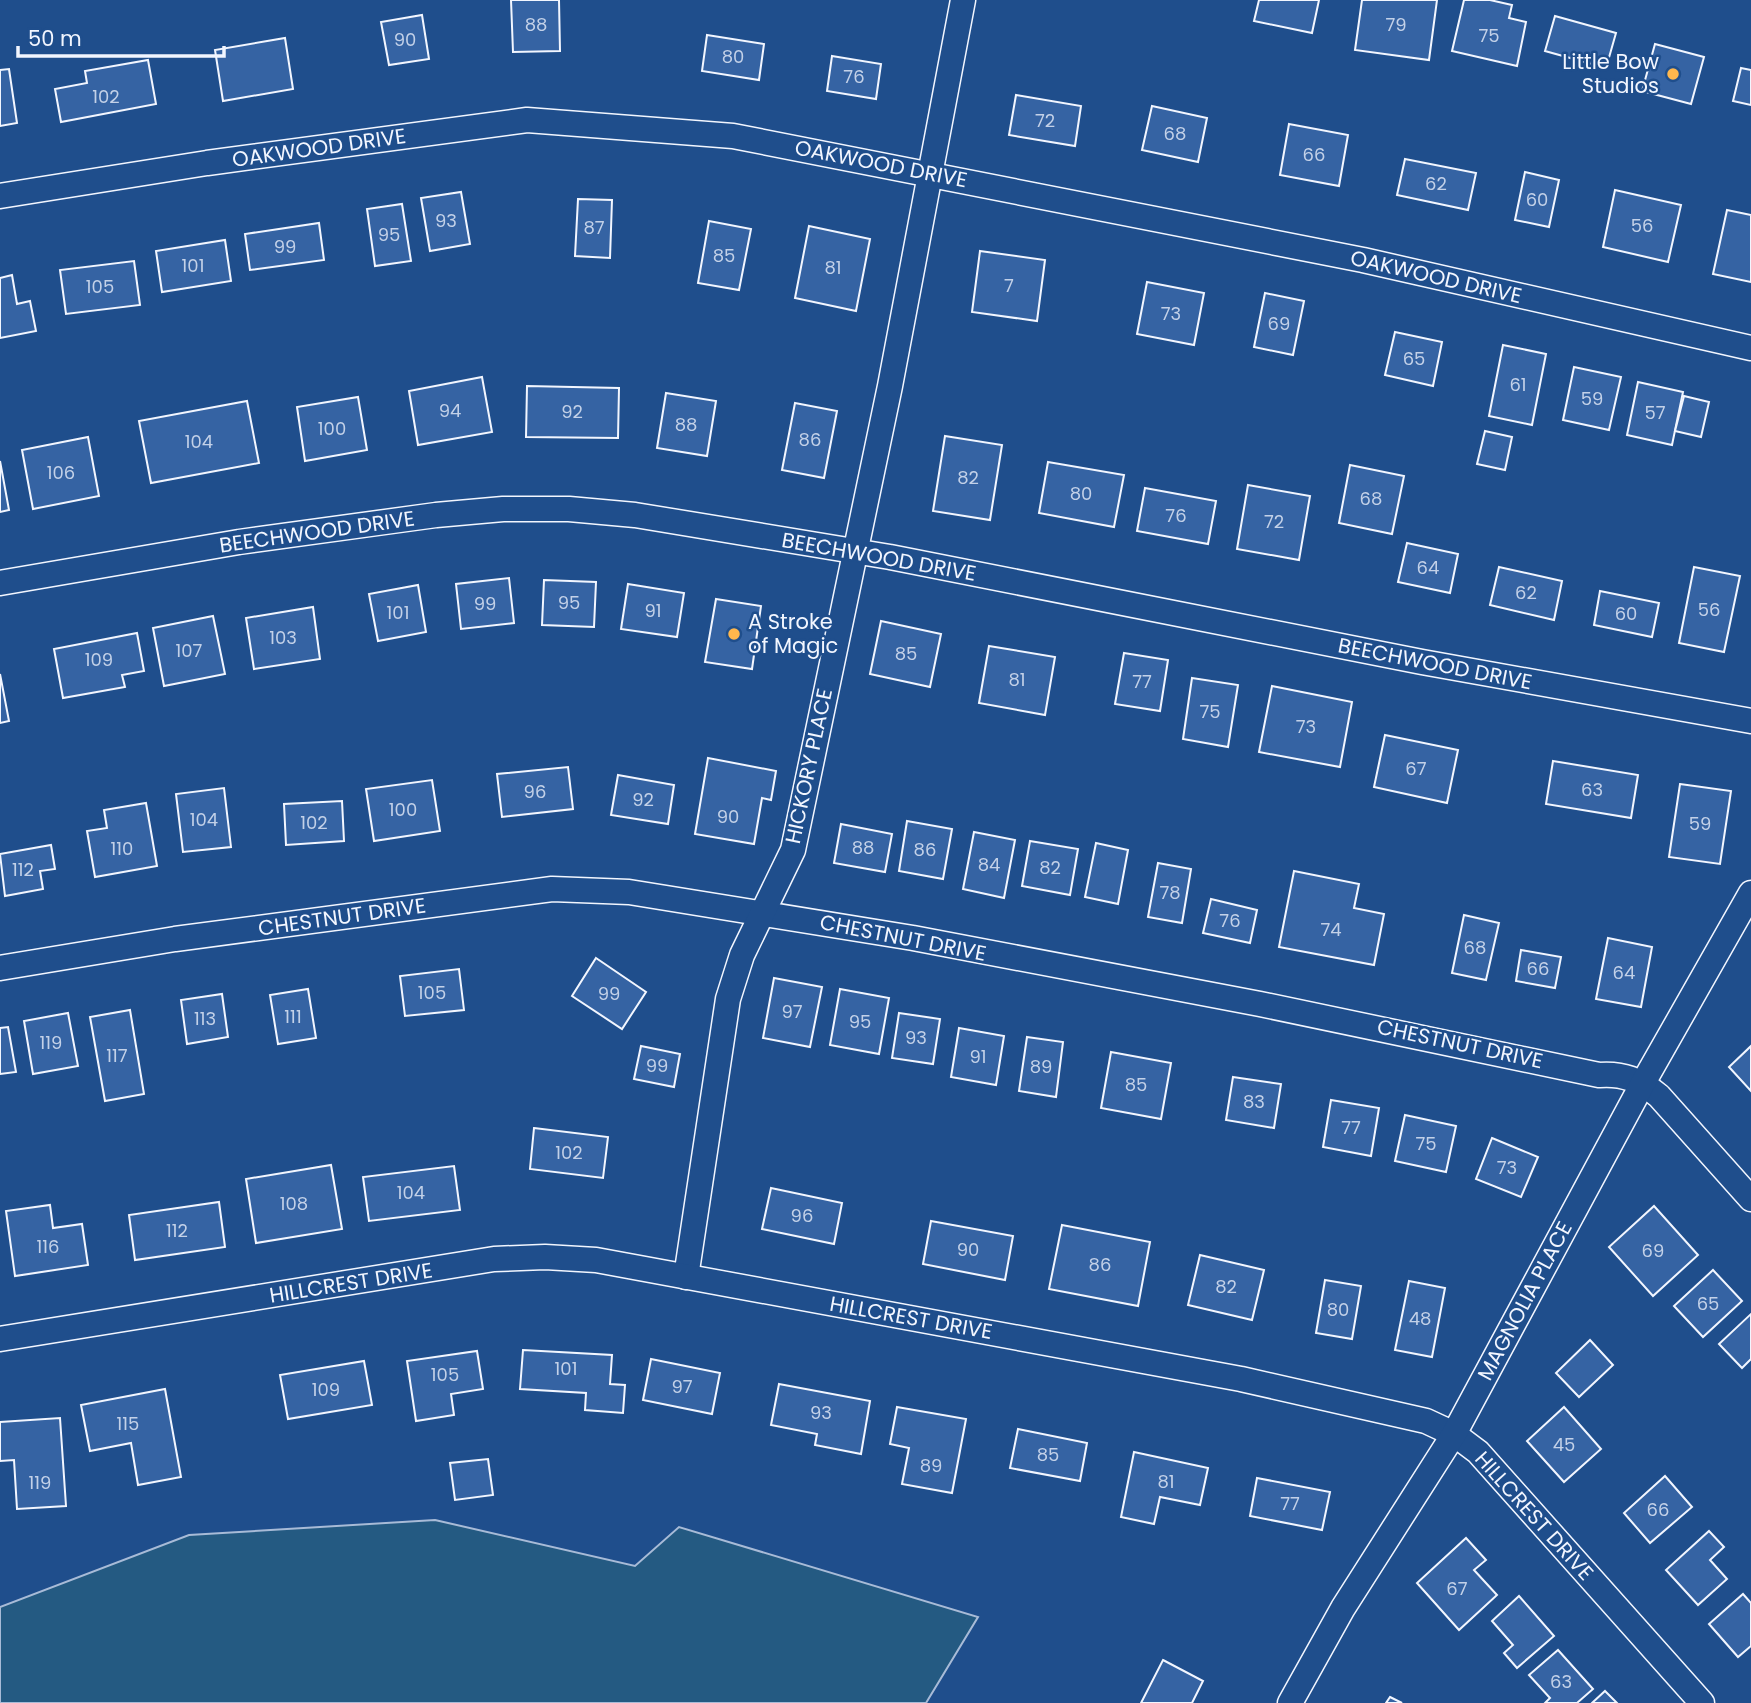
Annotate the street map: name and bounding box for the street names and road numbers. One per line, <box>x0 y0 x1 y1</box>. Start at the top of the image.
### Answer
street label: OAKWOOD DRIVE <box>230 121 408 174</box>
street label: OAKWOOD DRIVE <box>792 133 970 194</box>
street label: OAKWOOD DRIVE <box>1348 243 1525 310</box>
street label: BEECHWOOD DRIVE <box>217 503 416 560</box>
street label: BEECHWOOD DRIVE <box>780 525 979 588</box>
street label: BEECHWOOD DRIVE <box>1336 630 1534 697</box>
street label: HICKORY PLACE <box>778 686 839 846</box>
street label: CHESTNUT DRIVE <box>256 890 428 943</box>
street label: CHESTNUT DRIVE <box>817 907 989 968</box>
street label: CHESTNUT DRIVE <box>1374 1012 1546 1075</box>
street label: MAGNOLIA PLACE <box>1470 1216 1579 1385</box>
street label: HILLCREST DRIVE <box>267 1255 434 1310</box>
street label: HILLCREST DRIVE <box>827 1289 995 1346</box>
street label: HILLCREST DRIVE <box>1469 1445 1600 1587</box>

